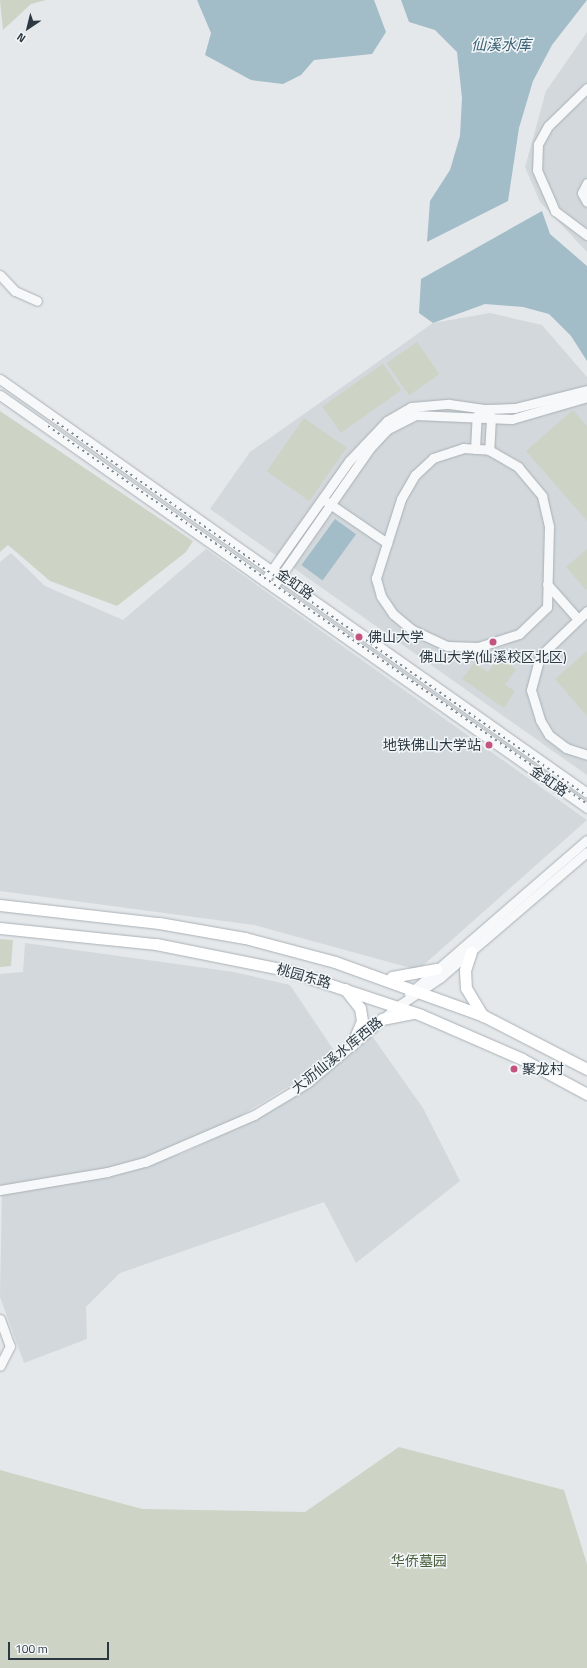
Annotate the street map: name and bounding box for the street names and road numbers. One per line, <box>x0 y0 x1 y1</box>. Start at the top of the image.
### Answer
street label: 金虹路 <box>273 565 317 603</box>
street label: 金虹路 <box>527 762 571 800</box>
street label: 桃园东路 <box>275 960 333 992</box>
street label: 大沥仙溪水库西路 <box>288 1013 386 1097</box>

